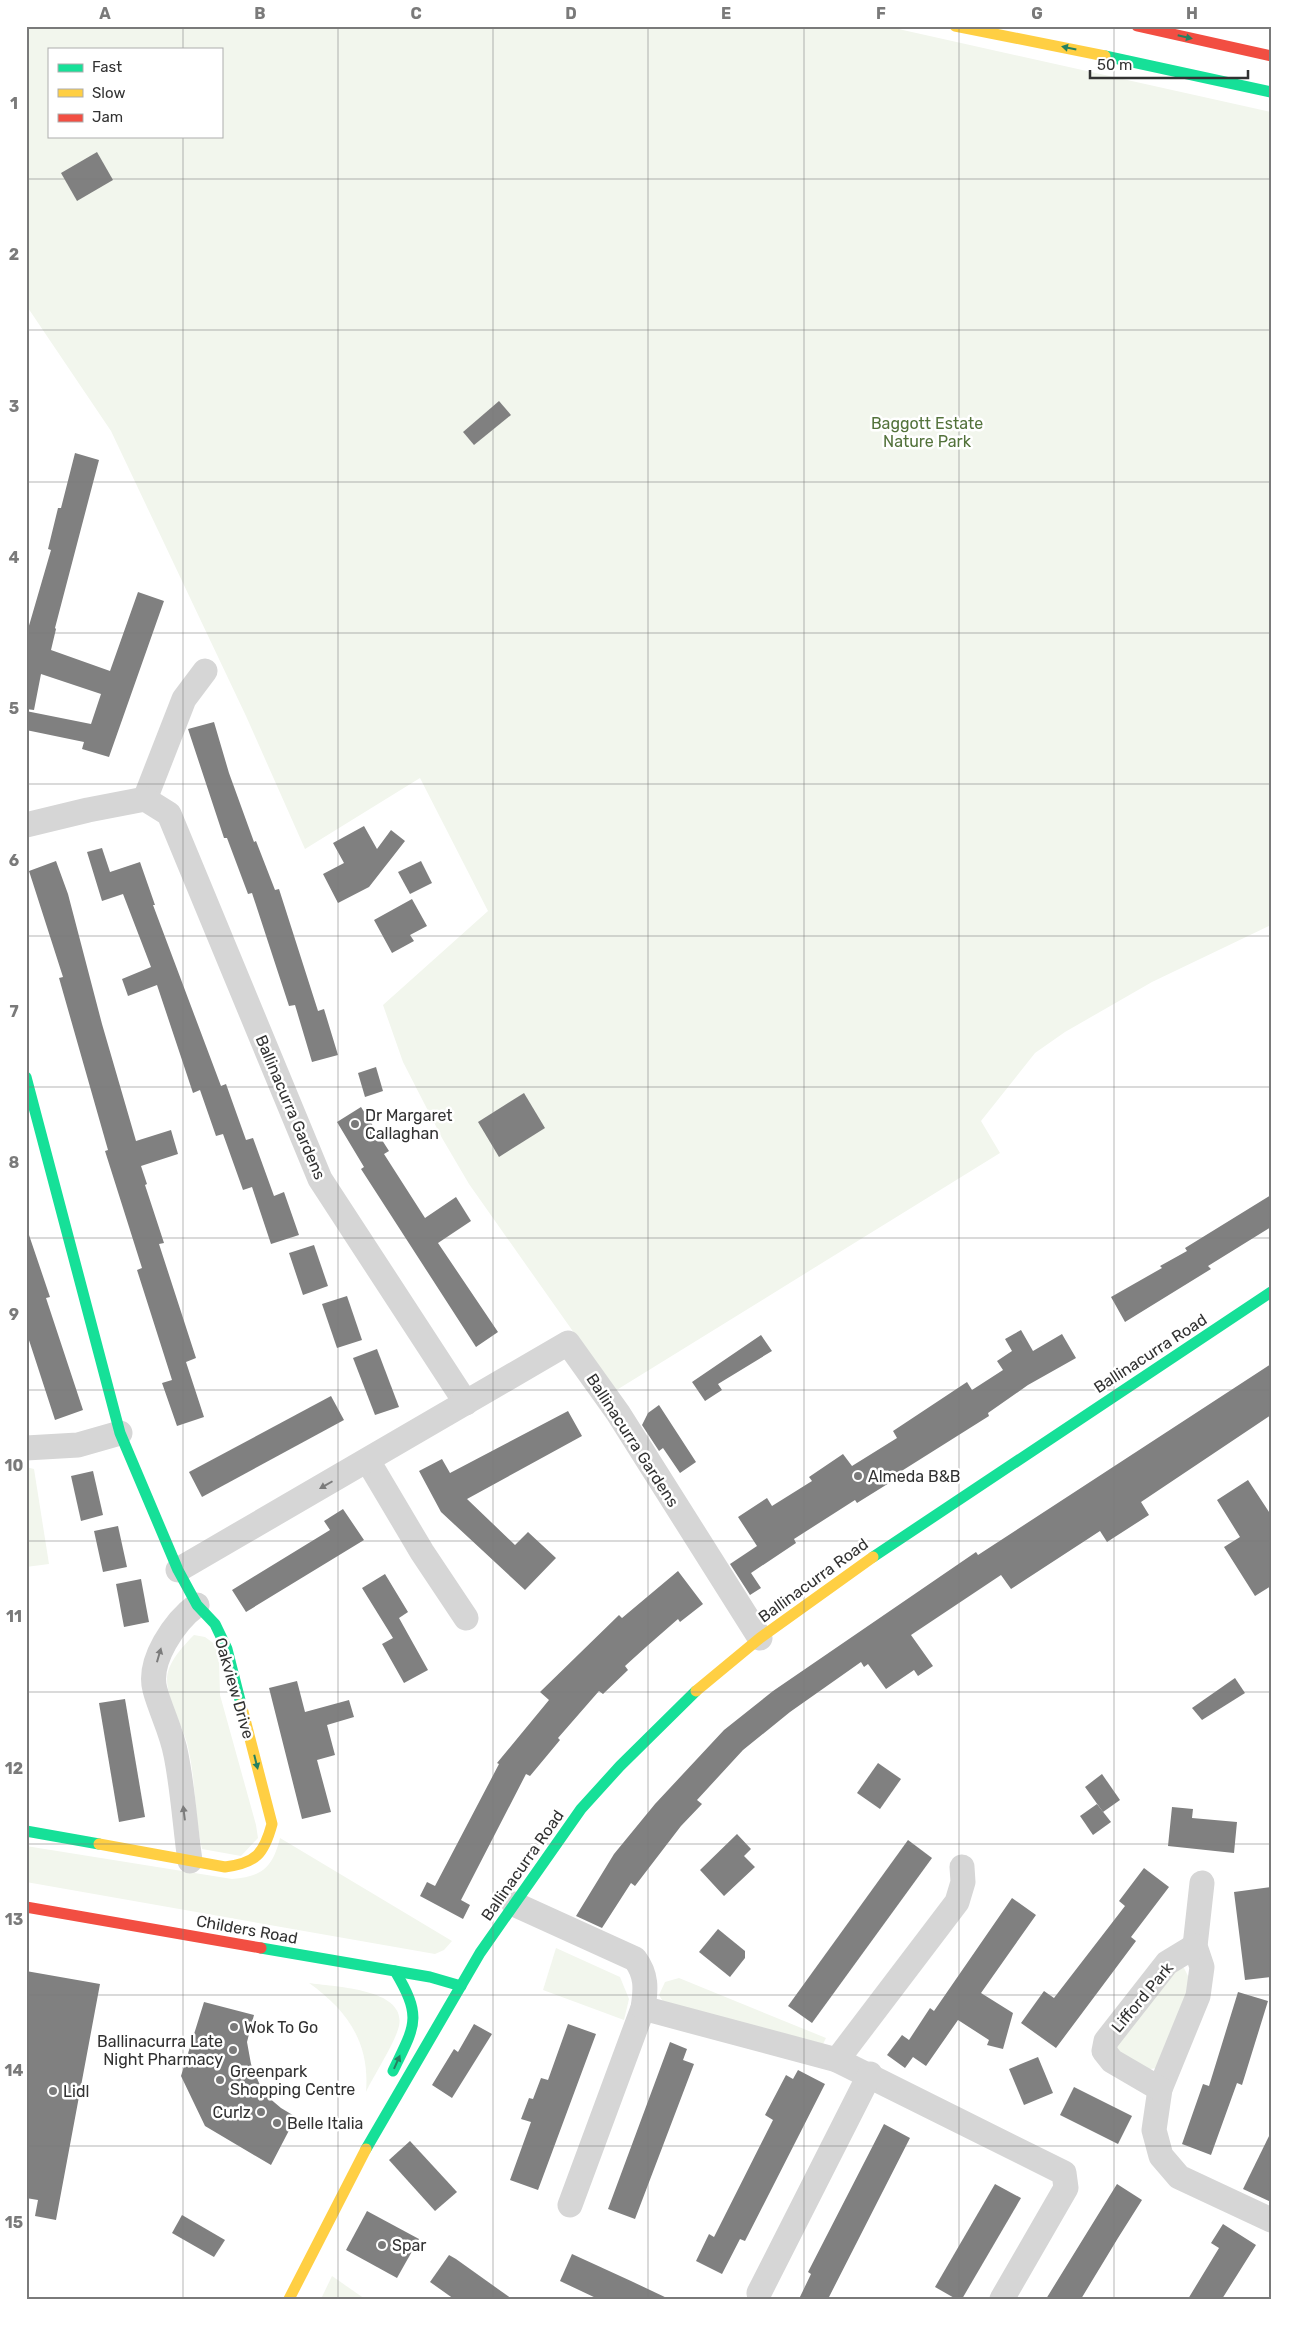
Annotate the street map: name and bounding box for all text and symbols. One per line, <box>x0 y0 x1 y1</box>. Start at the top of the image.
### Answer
text: A <box>99 4 111 23</box>
text: B <box>254 4 266 23</box>
text: C <box>410 4 422 23</box>
text: D <box>565 4 577 23</box>
text: E <box>721 4 731 23</box>
text: F <box>876 4 886 23</box>
text: G <box>1031 4 1043 23</box>
text: H <box>1186 4 1198 23</box>
one-way arrow <box>1177 33 1193 41</box>
one-way arrow <box>1062 44 1077 52</box>
legend <box>48 48 222 138</box>
scale bar <box>1090 48 1247 80</box>
text: 50 m <box>1097 56 1132 74</box>
text: Fast <box>92 58 122 76</box>
text: Slow <box>92 84 125 102</box>
text: 1 <box>10 94 18 113</box>
text: Jam <box>92 108 123 126</box>
text: 2 <box>9 245 19 264</box>
text: 3 <box>9 397 19 416</box>
park label: Baggott Estate Nature Park <box>871 414 983 451</box>
text: 4 <box>9 548 20 567</box>
text: 5 <box>9 699 19 718</box>
text: 6 <box>9 851 19 870</box>
text: 7 <box>9 1002 19 1021</box>
street label: Ballinacurra Gardens <box>252 1032 330 1182</box>
place label: Dr Margaret Callaghan <box>365 1106 453 1143</box>
marker: Dr Margaret Callaghan <box>349 1118 361 1130</box>
text: 8 <box>9 1153 20 1172</box>
text: 9 <box>9 1305 19 1324</box>
street label: Ballinacurra Road <box>1090 1310 1210 1397</box>
street label: Ballinacurra Gardens <box>582 1370 683 1510</box>
text: 10 <box>5 1456 24 1475</box>
place label: Almeda B&B <box>868 1467 961 1486</box>
marker: Almeda B&B <box>852 1470 864 1482</box>
one-way arrow <box>320 1481 333 1490</box>
street label: Ballinacurra Road <box>755 1534 872 1627</box>
text: 11 <box>6 1607 22 1626</box>
street label: Oakview Drive <box>211 1635 258 1741</box>
one-way arrow <box>156 1648 164 1663</box>
one-way arrow <box>252 1755 260 1770</box>
text: 12 <box>5 1759 23 1778</box>
one-way arrow <box>179 1805 187 1821</box>
street label: Ballinacurra Road <box>477 1806 568 1924</box>
text: 13 <box>5 1910 23 1929</box>
street label: Childers Road <box>195 1911 299 1948</box>
street label: Lifford Park <box>1108 1958 1178 2036</box>
place label: Wok To Go <box>244 2018 318 2037</box>
marker: Wok To Go <box>228 2021 240 2033</box>
place label: Ballinacurra Late Night Pharmacy <box>97 2032 223 2069</box>
marker: Ballinacurra Late Night Pharmacy <box>227 2044 239 2056</box>
one-way arrow <box>394 2055 402 2069</box>
text: 14 <box>5 2061 24 2080</box>
place label: Greenpark Shopping Centre <box>230 2062 355 2099</box>
marker: Greenpark Shopping Centre <box>214 2074 226 2086</box>
place label: Lidl <box>63 2082 89 2101</box>
marker: Lidl <box>47 2085 59 2097</box>
place label: Curlz <box>213 2103 251 2122</box>
marker: Curlz <box>255 2106 267 2118</box>
place label: Belle Italia <box>287 2114 363 2133</box>
marker: Belle Italia <box>271 2117 283 2129</box>
text: 15 <box>5 2213 23 2232</box>
place label: Spar <box>392 2236 426 2255</box>
marker: Spar <box>376 2239 388 2251</box>

